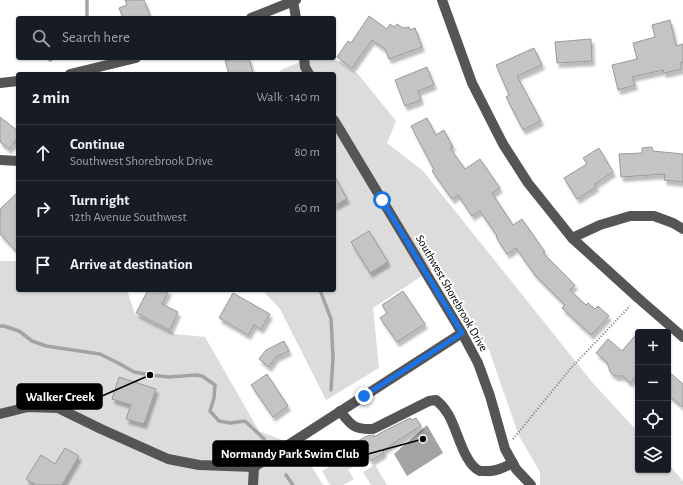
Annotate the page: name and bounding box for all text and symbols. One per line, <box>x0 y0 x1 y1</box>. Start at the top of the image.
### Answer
search box <box>16 16 336 60</box>
icon: search <box>30 27 52 49</box>
text: Search here <box>62 30 130 45</box>
text: 2 min <box>32 89 70 106</box>
text: Walk · 140 m <box>257 91 320 104</box>
text: Continue <box>70 137 125 152</box>
icon: ahead <box>32 142 54 164</box>
text: 80 m <box>294 146 320 159</box>
text: Southwest Shorebrook Drive <box>70 155 213 168</box>
route start <box>373 191 391 209</box>
text: Turn right <box>70 193 129 208</box>
icon: right <box>32 198 54 220</box>
text: 60 m <box>294 202 320 215</box>
text: 12th Avenue Southwest <box>70 211 187 224</box>
street label: Southwest Shorebrook Drive <box>414 233 490 353</box>
icon: arrive <box>32 254 54 276</box>
text: Arrive at destination <box>70 257 193 272</box>
map controls <box>635 329 671 473</box>
button: + <box>635 329 671 365</box>
button: − <box>635 365 671 401</box>
callout: Walker Creek <box>17 384 102 409</box>
route end <box>355 387 373 405</box>
text: Walker Creek <box>25 391 95 404</box>
button: locate <box>635 401 671 437</box>
button: layers <box>635 437 671 473</box>
callout: Normandy Park Swim Club <box>213 441 368 466</box>
text: Normandy Park Swim Club <box>221 448 359 461</box>

